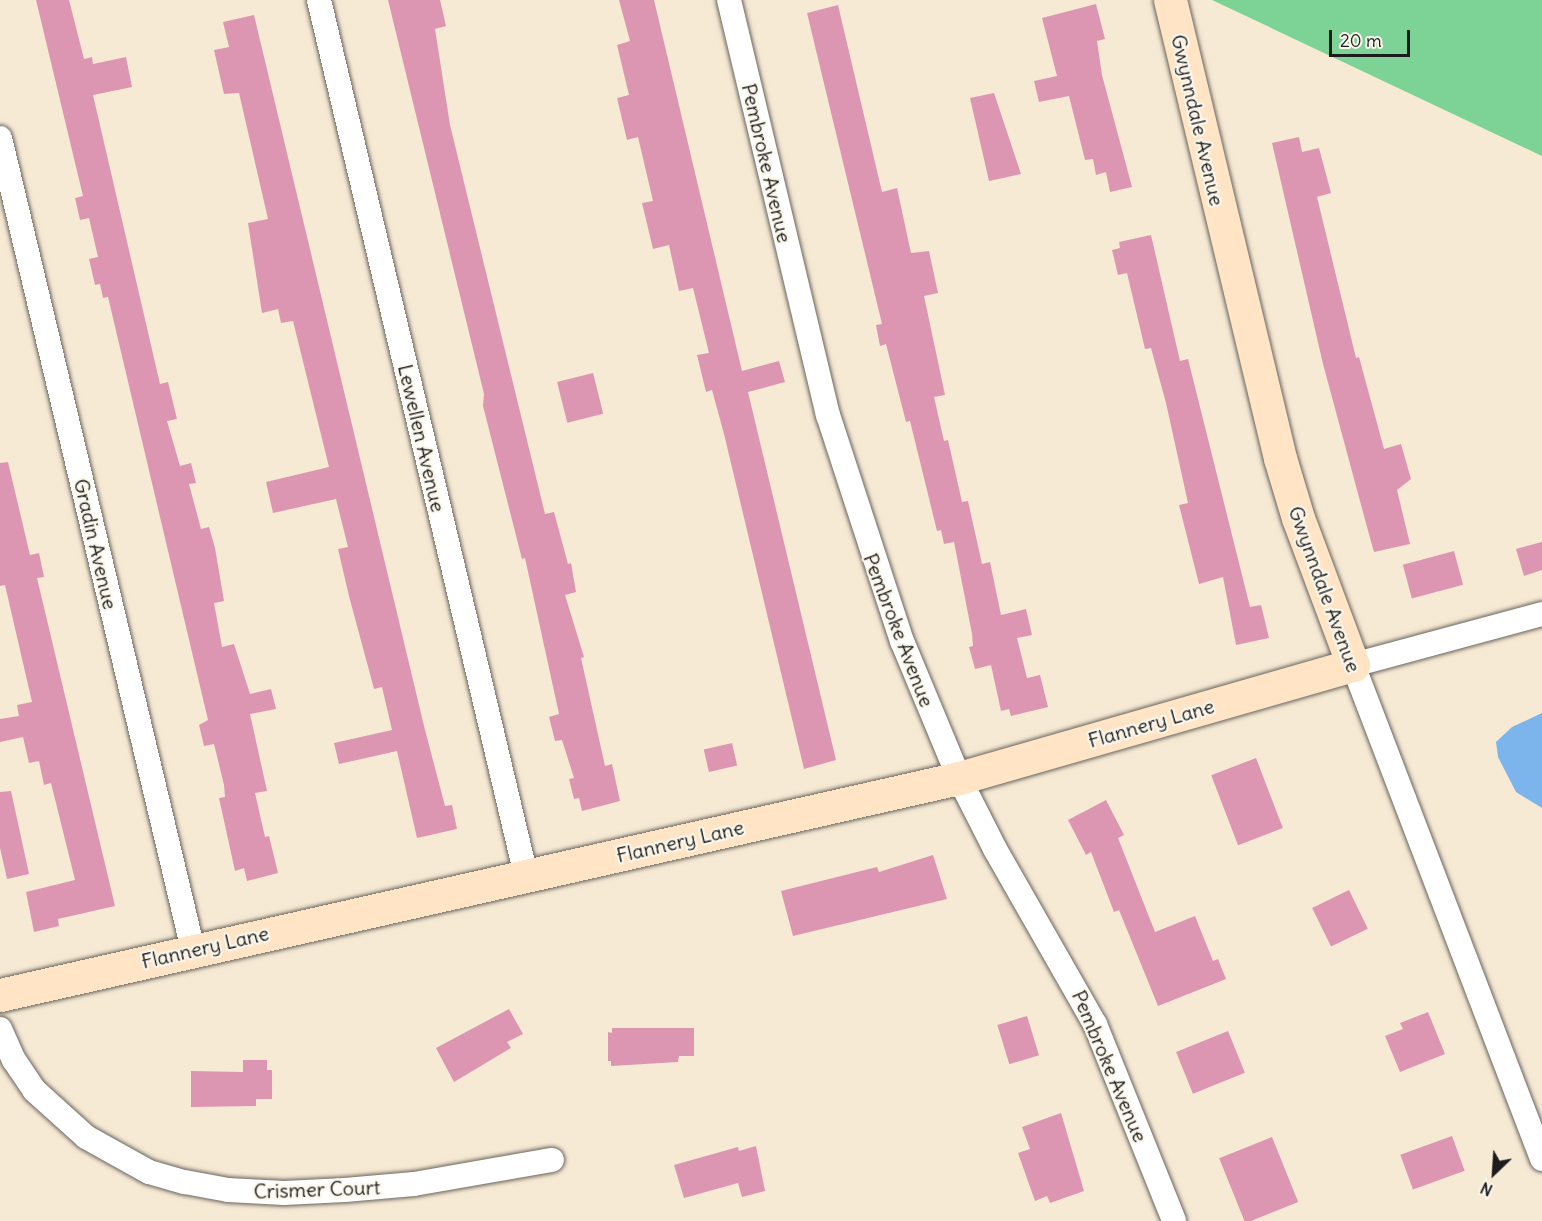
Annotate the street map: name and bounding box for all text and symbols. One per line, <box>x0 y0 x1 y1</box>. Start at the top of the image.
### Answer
scale bar <box>1332 18 1413 56</box>
text: 20 m <box>1340 29 1382 52</box>
street label: Gwynndale Avenue <box>1167 32 1229 208</box>
street label: Pembroke Avenue <box>737 81 797 245</box>
street label: Lewellen Avenue <box>393 362 451 514</box>
street label: Gradin Avenue <box>69 476 123 612</box>
street label: Gwynndale Avenue <box>1284 503 1366 675</box>
street label: Pembroke Avenue <box>859 550 939 710</box>
street label: Flannery Lane <box>1085 694 1217 752</box>
street label: Flannery Lane <box>614 815 746 867</box>
street label: Flannery Lane <box>139 921 271 973</box>
street label: Pembroke Avenue <box>1067 987 1153 1145</box>
north arrow <box>1464 1143 1524 1203</box>
street label: Crismer Court <box>253 1175 381 1203</box>
text: N <box>1477 1178 1496 1201</box>

